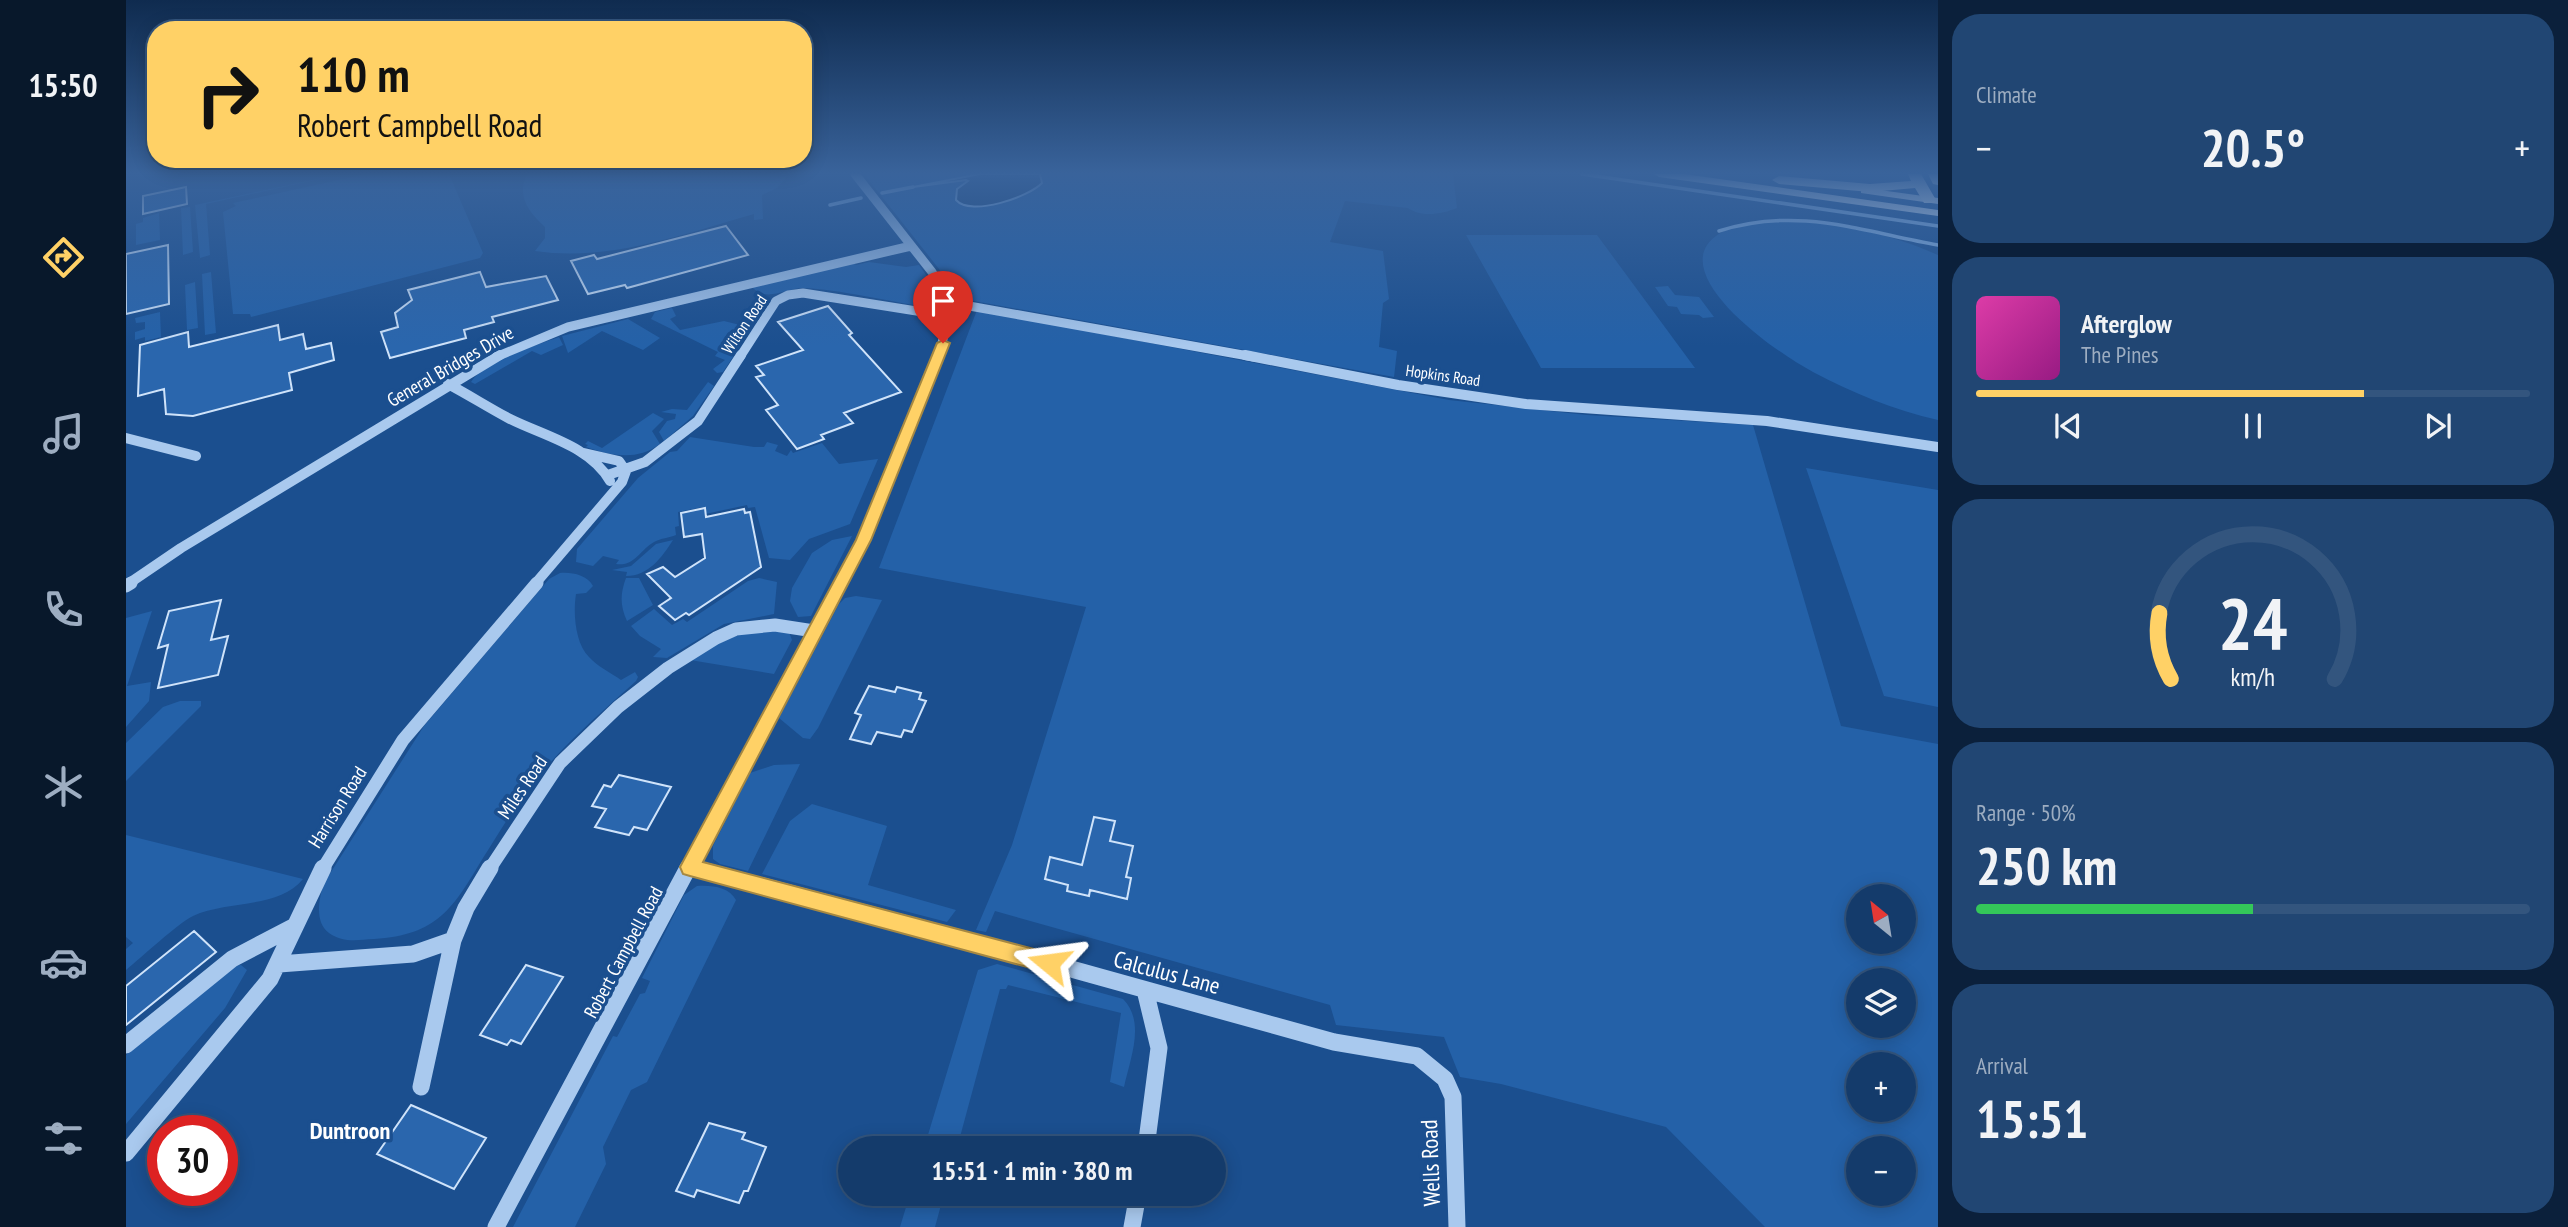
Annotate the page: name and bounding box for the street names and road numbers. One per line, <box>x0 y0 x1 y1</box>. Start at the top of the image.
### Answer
street label: Wilton Road <box>717 291 771 357</box>
street label: General Bridges Drive <box>382 320 518 412</box>
street label: Hopkins Road <box>1404 360 1482 390</box>
street label: Miles Road <box>492 751 552 823</box>
street label: Harrison Road <box>303 762 371 852</box>
street label: Robert Campbell Road <box>578 882 668 1022</box>
street label: Calculus Lane <box>1111 944 1223 1000</box>
street label: Wells Road <box>1414 1119 1446 1207</box>

